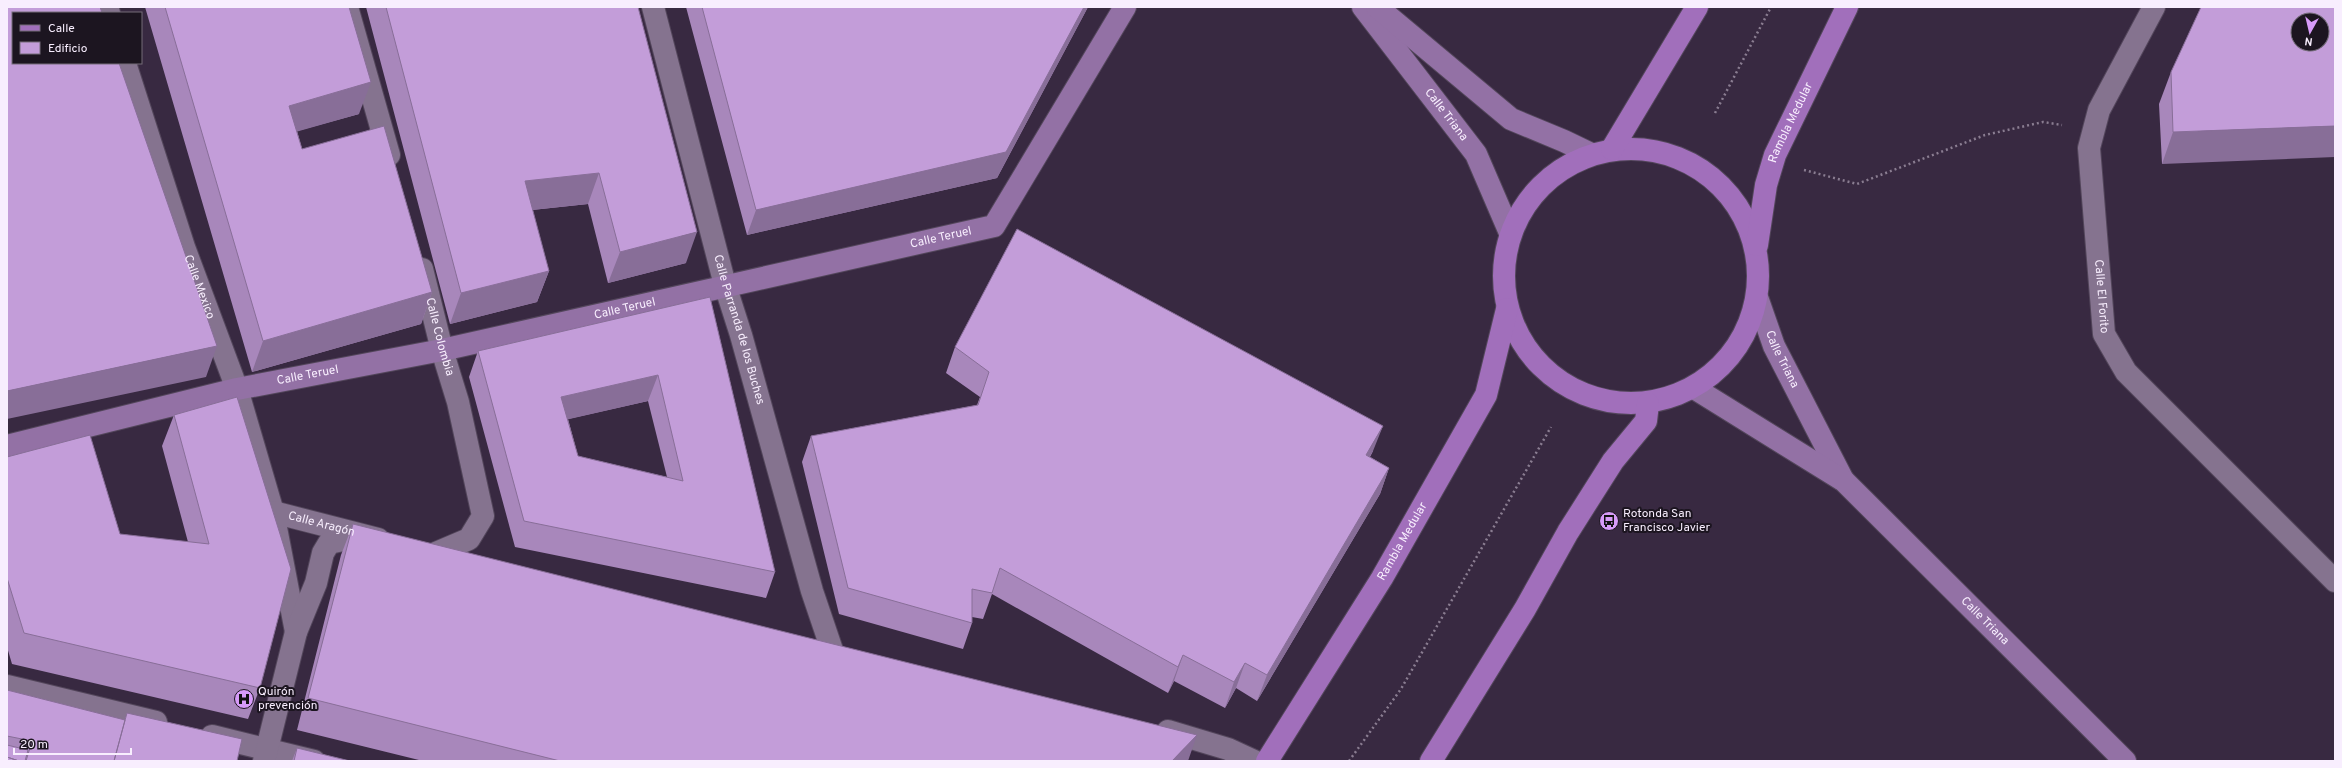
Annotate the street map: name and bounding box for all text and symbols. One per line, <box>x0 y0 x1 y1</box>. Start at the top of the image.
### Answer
legend <box>12 12 142 64</box>
north arrow <box>2290 12 2330 52</box>
text: Calle <box>48 21 75 37</box>
text: N <box>2304 33 2314 48</box>
text: Edificio <box>48 41 88 57</box>
street label: Rambla Medular <box>1765 79 1817 165</box>
street label: Calle Triana <box>1421 85 1471 144</box>
street label: Calle Teruel <box>909 223 973 253</box>
street label: Calle Mexico <box>180 253 218 322</box>
street label: Calle Parranda de los Buches <box>709 253 768 407</box>
street label: Calle El Forito <box>2090 259 2112 334</box>
street label: Calle Teruel <box>593 294 657 324</box>
street label: Calle Colombia <box>421 296 458 378</box>
street label: Calle Triana <box>1761 328 1802 391</box>
street label: Calle Teruel <box>276 362 340 389</box>
street label: Rambla Medular <box>1374 499 1431 584</box>
place label: Rotonda San Francisco Javier <box>1623 506 1710 536</box>
street label: Calle Aragón <box>286 508 357 541</box>
bus stop icon: Rotonda San Francisco Javier <box>1598 510 1620 532</box>
street label: Calle Triana <box>1957 593 2012 649</box>
place label: Quirón prevención <box>258 684 317 714</box>
hospital icon: Quirón prevención <box>233 688 255 710</box>
scale bar <box>14 730 131 756</box>
text: 20 m <box>20 737 48 753</box>

